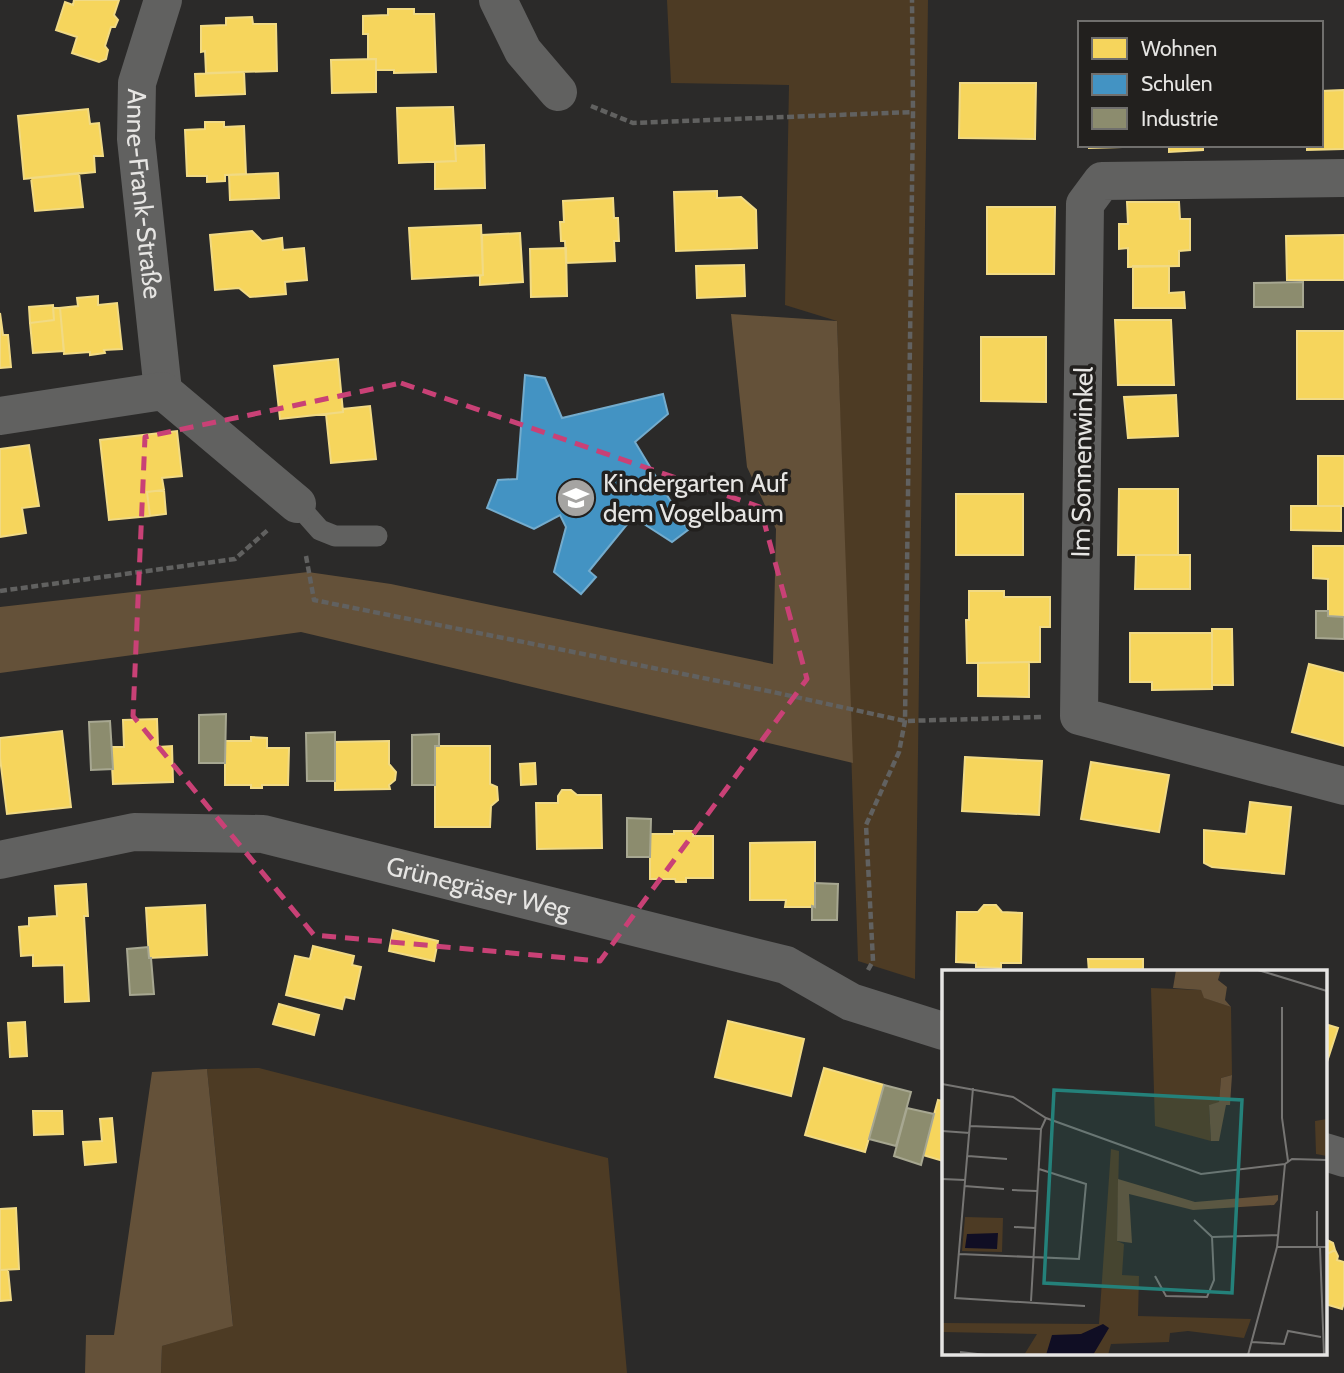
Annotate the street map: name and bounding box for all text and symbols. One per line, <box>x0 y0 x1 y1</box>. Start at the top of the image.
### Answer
legend <box>1078 21 1323 147</box>
text: Wohnen <box>1141 36 1217 61</box>
text: Schulen <box>1141 71 1213 96</box>
street label: Anne-Frank-Straße <box>120 88 169 300</box>
text: Industrie <box>1141 106 1218 131</box>
street label: Im Sonnenwinkel <box>1064 366 1100 558</box>
place label: Kindergarten Auf dem Vogelbaum <box>603 467 789 529</box>
school or university icon: Kindergarten Auf dem Vogelbaum <box>555 477 597 519</box>
street label: Grünegräser Weg <box>383 850 575 927</box>
inset map <box>942 970 1326 1356</box>

